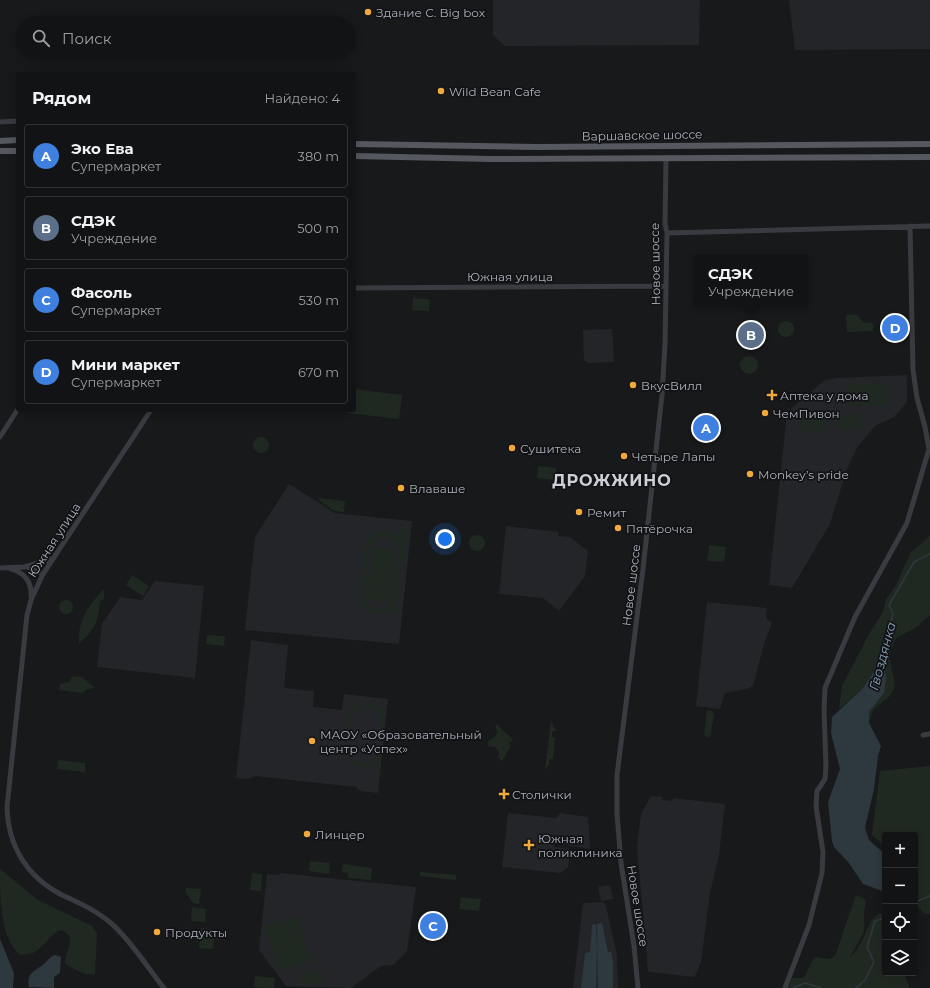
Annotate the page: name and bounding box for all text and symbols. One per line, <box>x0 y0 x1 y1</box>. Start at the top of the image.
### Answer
place label: Здание C. Big box <box>376 5 486 20</box>
marker: Здание C. Big box <box>363 7 373 17</box>
search box <box>16 16 356 60</box>
icon: search <box>30 27 52 49</box>
text: Поиск <box>62 29 111 48</box>
place label: Wild Bean Cafe <box>449 84 541 99</box>
marker: Wild Bean Cafe <box>436 86 446 96</box>
text: Рядом <box>32 88 91 108</box>
text: Найдено: 4 <box>265 90 340 106</box>
street label: Варшавское шоссе <box>581 126 703 144</box>
text: Эко Ева <box>71 139 134 158</box>
text: A <box>41 148 51 164</box>
text: 380 m <box>298 148 339 164</box>
text: Супермаркет <box>71 158 161 174</box>
text: СДЭК <box>71 211 116 230</box>
text: B <box>41 220 51 236</box>
text: 500 m <box>297 220 339 236</box>
street label: Новое шоссе <box>647 223 663 305</box>
text: Учреждение <box>71 230 157 246</box>
popup <box>694 255 808 307</box>
text: СДЭК <box>708 264 753 283</box>
street label: Южная улица <box>467 269 553 284</box>
text: Фасоль <box>71 283 132 302</box>
text: Учреждение <box>708 283 794 299</box>
text: C <box>41 292 51 308</box>
text: 530 m <box>299 292 339 308</box>
text: Супермаркет <box>71 302 161 318</box>
pin: D <box>882 313 908 343</box>
pin: B <box>738 320 764 350</box>
text: Мини маркет <box>71 355 180 374</box>
text: D <box>41 364 51 380</box>
text: 670 m <box>298 364 339 380</box>
text: Супермаркет <box>71 374 161 390</box>
place label: ВкусВилл <box>641 378 702 393</box>
marker: ВкусВилл <box>628 380 638 390</box>
place label: Аптека у дома <box>780 388 869 403</box>
marker: Аптека у дома <box>767 390 777 400</box>
place label: ЧемПивон <box>773 406 840 421</box>
marker: ЧемПивон <box>760 408 770 418</box>
pin: A <box>693 413 719 443</box>
place label: Сушитека <box>520 441 581 456</box>
marker: Сушитека <box>507 443 517 453</box>
place label: Четыре Лапы <box>632 449 716 464</box>
marker: Четыре Лапы <box>619 451 629 461</box>
place label: Monkey’s pride <box>758 467 849 482</box>
marker: Monkey’s pride <box>745 469 755 479</box>
district label: ДРОЖЖИНО <box>552 471 672 490</box>
place label: Влаваше <box>409 481 465 496</box>
marker: Влаваше <box>396 483 406 493</box>
street label: Южная улица <box>24 500 84 580</box>
place label: Ремит <box>587 505 627 520</box>
marker: Ремит <box>574 507 584 517</box>
place label: Пятёрочка <box>626 521 693 536</box>
marker: Пятёрочка <box>613 523 623 533</box>
your location <box>435 529 455 549</box>
street label: Новое шоссе <box>619 543 643 627</box>
water label: Гвоздянка <box>865 620 899 692</box>
place label: МАОУ «Образовательный центр «Успех» <box>320 727 482 756</box>
marker: МАОУ «Образовательный центр «Успех» <box>307 736 317 746</box>
place label: Столички <box>512 787 572 802</box>
marker: Столички <box>499 789 509 799</box>
place label: Линцер <box>315 827 365 842</box>
marker: Линцер <box>302 829 312 839</box>
place label: Южная поликлиника <box>538 831 623 860</box>
map controls <box>882 832 918 976</box>
button: + <box>882 832 918 868</box>
marker: Южная поликлиника <box>523 839 535 851</box>
street label: Новое шоссе <box>624 864 652 948</box>
button: − <box>882 868 918 904</box>
button: locate <box>882 904 918 940</box>
pin: C <box>420 911 446 941</box>
place label: Продукты <box>165 925 227 940</box>
marker: Продукты <box>152 927 162 937</box>
button: layers <box>882 940 918 976</box>

